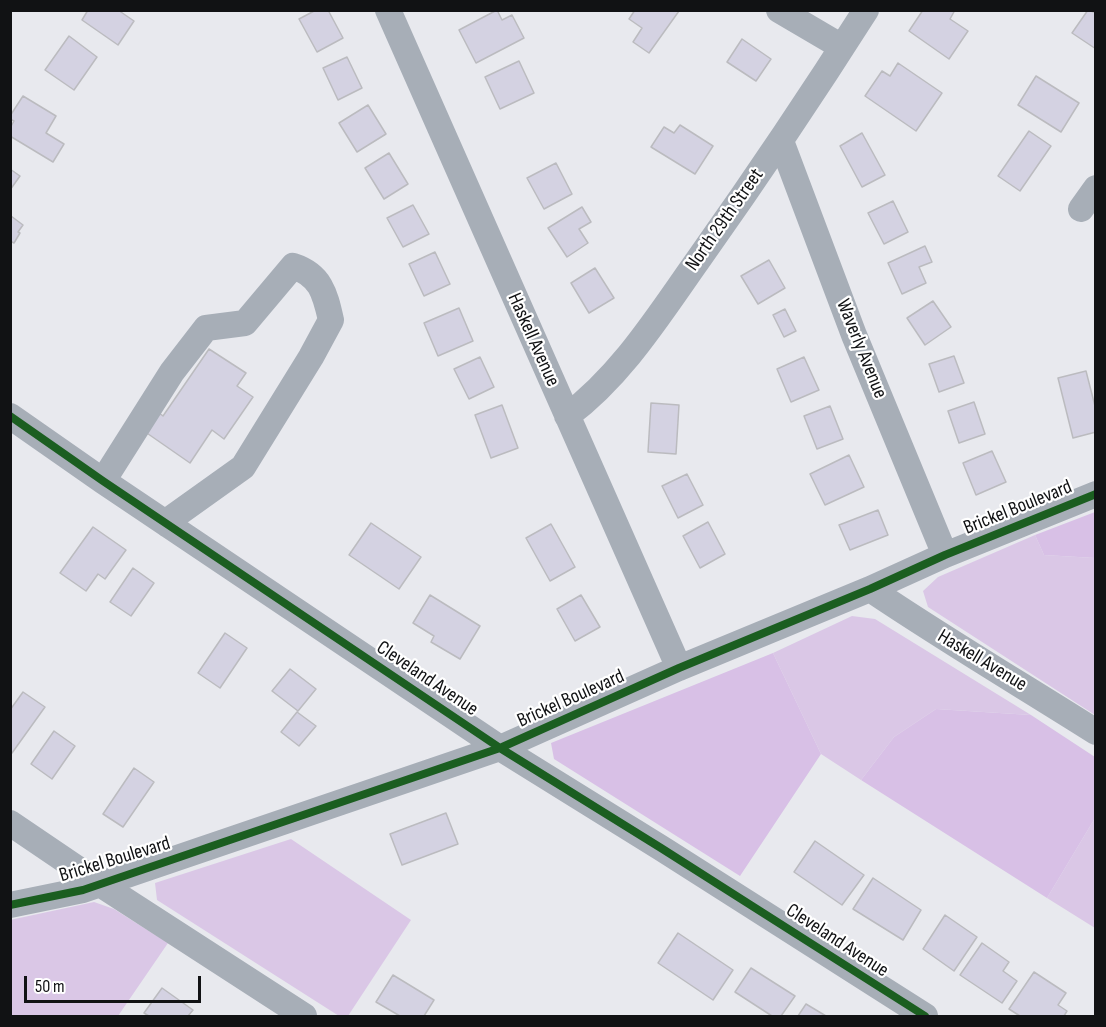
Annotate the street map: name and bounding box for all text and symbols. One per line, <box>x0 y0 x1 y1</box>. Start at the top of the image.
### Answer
street label: North 29th Street <box>681 164 769 276</box>
street label: Haskell Avenue <box>502 289 564 391</box>
street label: Waverly Avenue <box>830 296 892 402</box>
street label: Brickel Boulevard <box>960 475 1076 541</box>
street label: Haskell Avenue <box>933 625 1031 697</box>
street label: Cleveland Avenue <box>372 636 482 722</box>
street label: Brickel Boulevard <box>514 665 628 733</box>
street label: Brickel Boulevard <box>57 832 173 888</box>
street label: Cleveland Avenue <box>781 899 893 983</box>
scale bar <box>27 964 204 1002</box>
text: 50 m <box>35 976 65 997</box>

